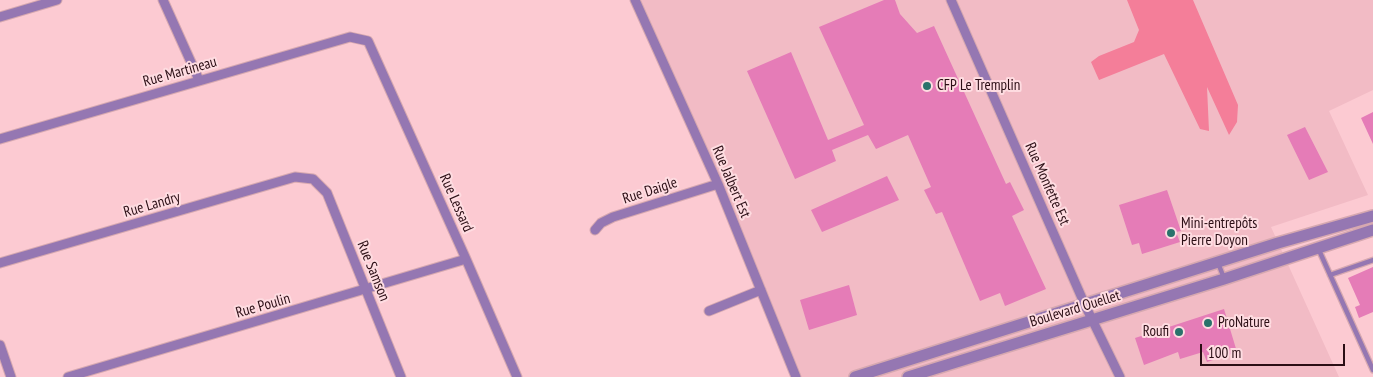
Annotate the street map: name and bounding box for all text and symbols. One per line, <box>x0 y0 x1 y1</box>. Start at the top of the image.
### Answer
street label: Rue Martineau <box>141 53 219 91</box>
place label: CFP Le Tremplin <box>937 77 1020 95</box>
marker: CFP Le Tremplin <box>921 80 933 92</box>
street label: Rue Monfette Est <box>1021 140 1073 228</box>
street label: Rue Jalbert Est <box>708 143 754 221</box>
street label: Rue Lessard <box>435 171 477 235</box>
street label: Rue Daigle <box>620 174 680 208</box>
street label: Rue Landry <box>122 188 182 222</box>
place label: Mini-entrepôts Pierre Doyon <box>1181 215 1257 250</box>
marker: Mini-entrepôts Pierre Doyon <box>1165 227 1177 239</box>
street label: Rue Samson <box>353 238 393 304</box>
street label: Boulevard Ouellet <box>1028 287 1122 331</box>
street label: Rue Poulin <box>234 290 292 322</box>
place label: ProNature <box>1218 314 1270 332</box>
marker: ProNature <box>1202 317 1214 329</box>
place label: Roufi <box>1143 323 1169 341</box>
marker: Roufi <box>1173 326 1185 338</box>
scale bar <box>1203 334 1348 366</box>
text: 100 m <box>1208 343 1241 362</box>

